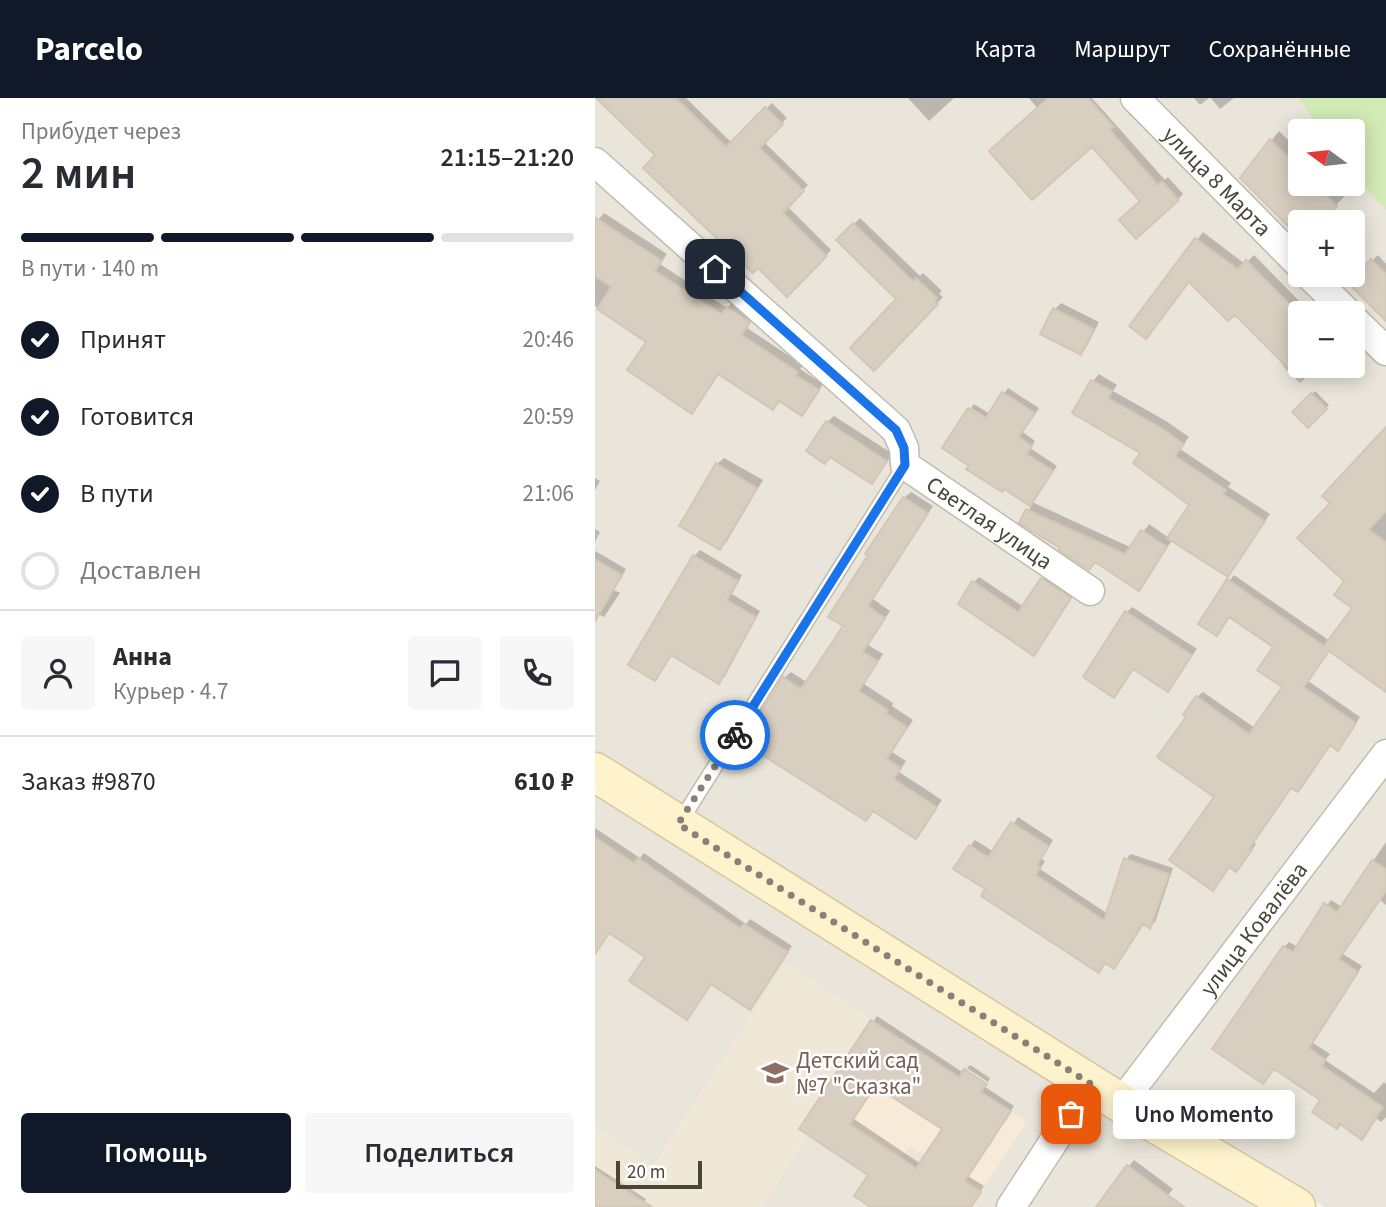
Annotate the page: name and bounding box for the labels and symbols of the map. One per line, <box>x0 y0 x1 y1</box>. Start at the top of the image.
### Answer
street label: улица 8 Марта <box>1155 119 1279 244</box>
north arrow <box>1288 119 1365 196</box>
pin <box>685 239 745 299</box>
street label: Светлая улица <box>920 468 1059 577</box>
courier <box>700 700 770 770</box>
street label: улица Ковалёва <box>1192 855 1315 1003</box>
place label: Детский сад №7 "Сказка" <box>796 1044 921 1103</box>
school or university icon: Детский сад №7 "Сказка" <box>760 1058 790 1088</box>
pin <box>1041 1084 1101 1144</box>
callout: Uno Momento <box>1113 1090 1295 1138</box>
scale bar <box>616 1158 702 1190</box>

